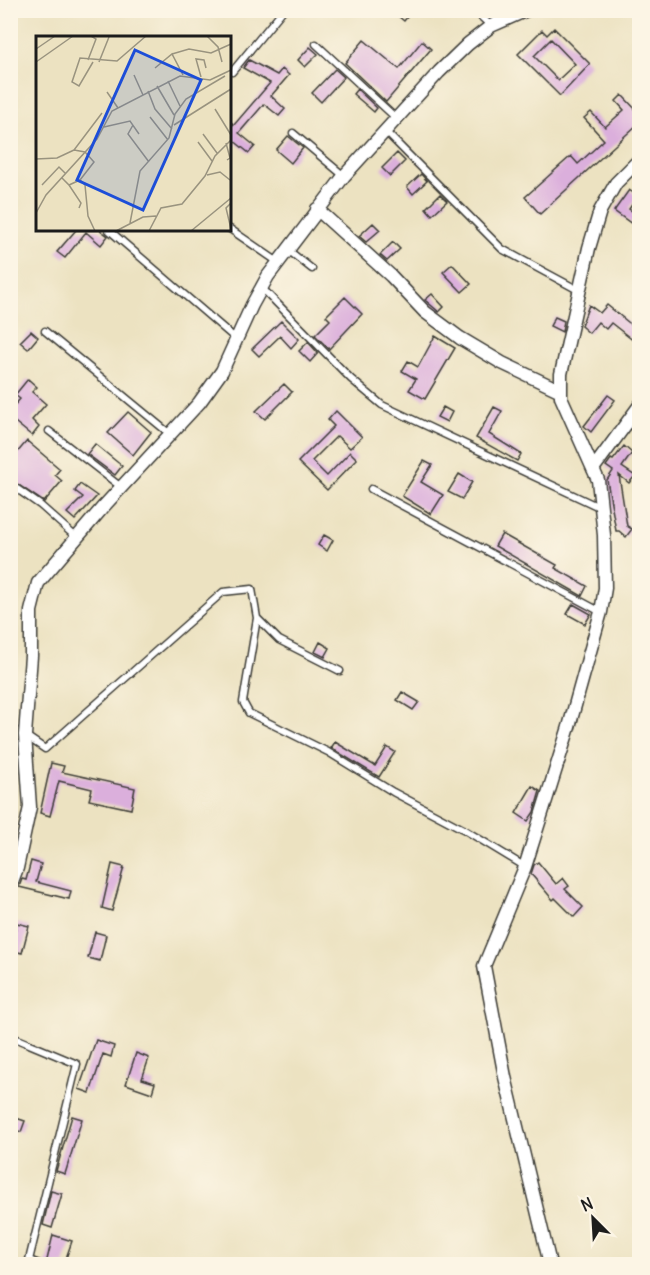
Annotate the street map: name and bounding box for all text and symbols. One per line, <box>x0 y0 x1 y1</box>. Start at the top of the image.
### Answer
inset map <box>36 36 231 231</box>
north arrow <box>563 1188 623 1248</box>
text: N <box>578 1193 596 1216</box>

